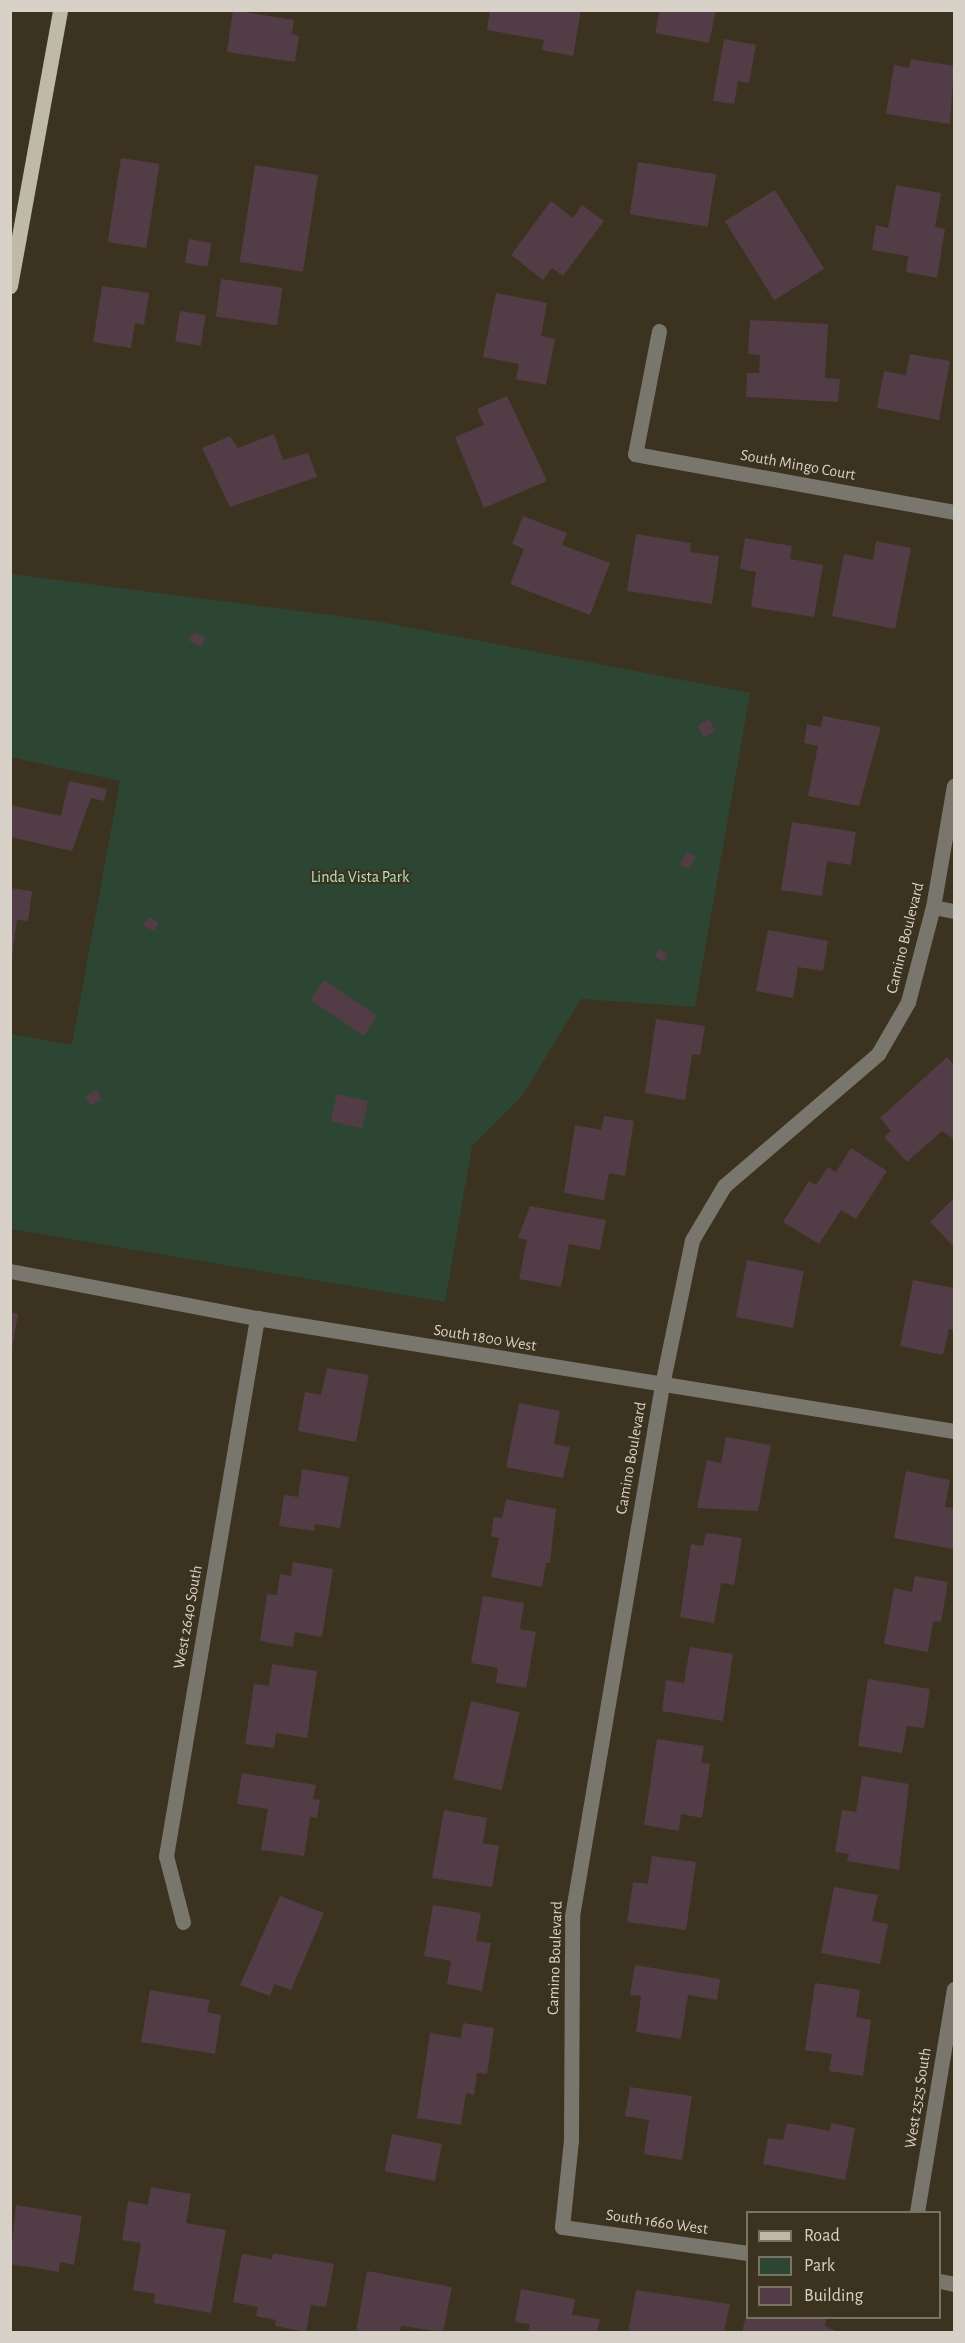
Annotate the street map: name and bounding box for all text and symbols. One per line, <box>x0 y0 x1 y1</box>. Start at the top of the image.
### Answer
street label: South Mingo Court <box>739 445 857 485</box>
park label: Linda Vista Park <box>311 867 409 887</box>
street label: Camino Boulevard <box>882 880 928 996</box>
street label: South 1800 West <box>432 1320 538 1356</box>
street label: Camino Boulevard <box>612 1400 650 1516</box>
street label: West 2640 South <box>169 1564 207 1670</box>
street label: Camino Boulevard <box>543 1901 567 2015</box>
street label: West 2525 South <box>901 2046 935 2150</box>
street label: South 1660 West <box>605 2205 709 2239</box>
legend <box>746 2211 941 2319</box>
text: Road <box>804 2227 840 2245</box>
text: Park <box>804 2257 835 2275</box>
text: Building <box>804 2287 863 2305</box>

